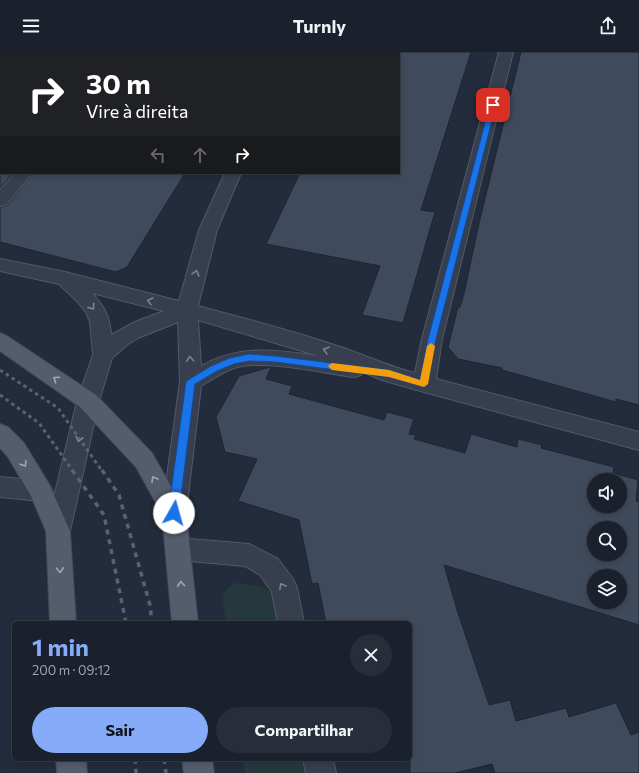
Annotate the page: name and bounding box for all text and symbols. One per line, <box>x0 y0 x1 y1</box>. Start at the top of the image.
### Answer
icon: menu <box>20 15 42 37</box>
text: Turnly <box>293 15 346 37</box>
icon: share <box>597 15 619 37</box>
text: 30 m <box>86 66 151 100</box>
icon: right <box>20 68 72 120</box>
pin <box>476 88 510 122</box>
icon: arrive <box>482 94 504 116</box>
text: Vire à direita <box>86 100 188 122</box>
icon: left <box>147 144 169 166</box>
icon: ahead <box>189 144 211 166</box>
icon: right <box>231 144 253 166</box>
one-way arrow <box>191 269 200 276</box>
one-way arrow <box>146 297 153 306</box>
one-way arrow <box>87 303 95 310</box>
one-way arrow <box>323 346 330 355</box>
one-way arrow <box>185 356 194 362</box>
one-way arrow <box>53 376 60 384</box>
one-way arrow <box>75 435 84 442</box>
one-way arrow <box>19 460 27 467</box>
map controls <box>587 473 627 609</box>
button: sound <box>587 473 627 513</box>
one-way arrow <box>152 476 159 483</box>
position arrow <box>153 492 195 534</box>
button: search <box>587 521 627 561</box>
one-way arrow <box>56 567 65 573</box>
button: layers <box>587 569 627 609</box>
one-way arrow <box>177 581 186 587</box>
one-way arrow <box>279 583 286 590</box>
text: 1 min <box>32 632 89 661</box>
button: close <box>350 634 392 676</box>
text: 200 m · 09:12 <box>32 662 110 678</box>
button: Sair <box>32 707 208 753</box>
button: Compartilhar <box>216 707 392 753</box>

